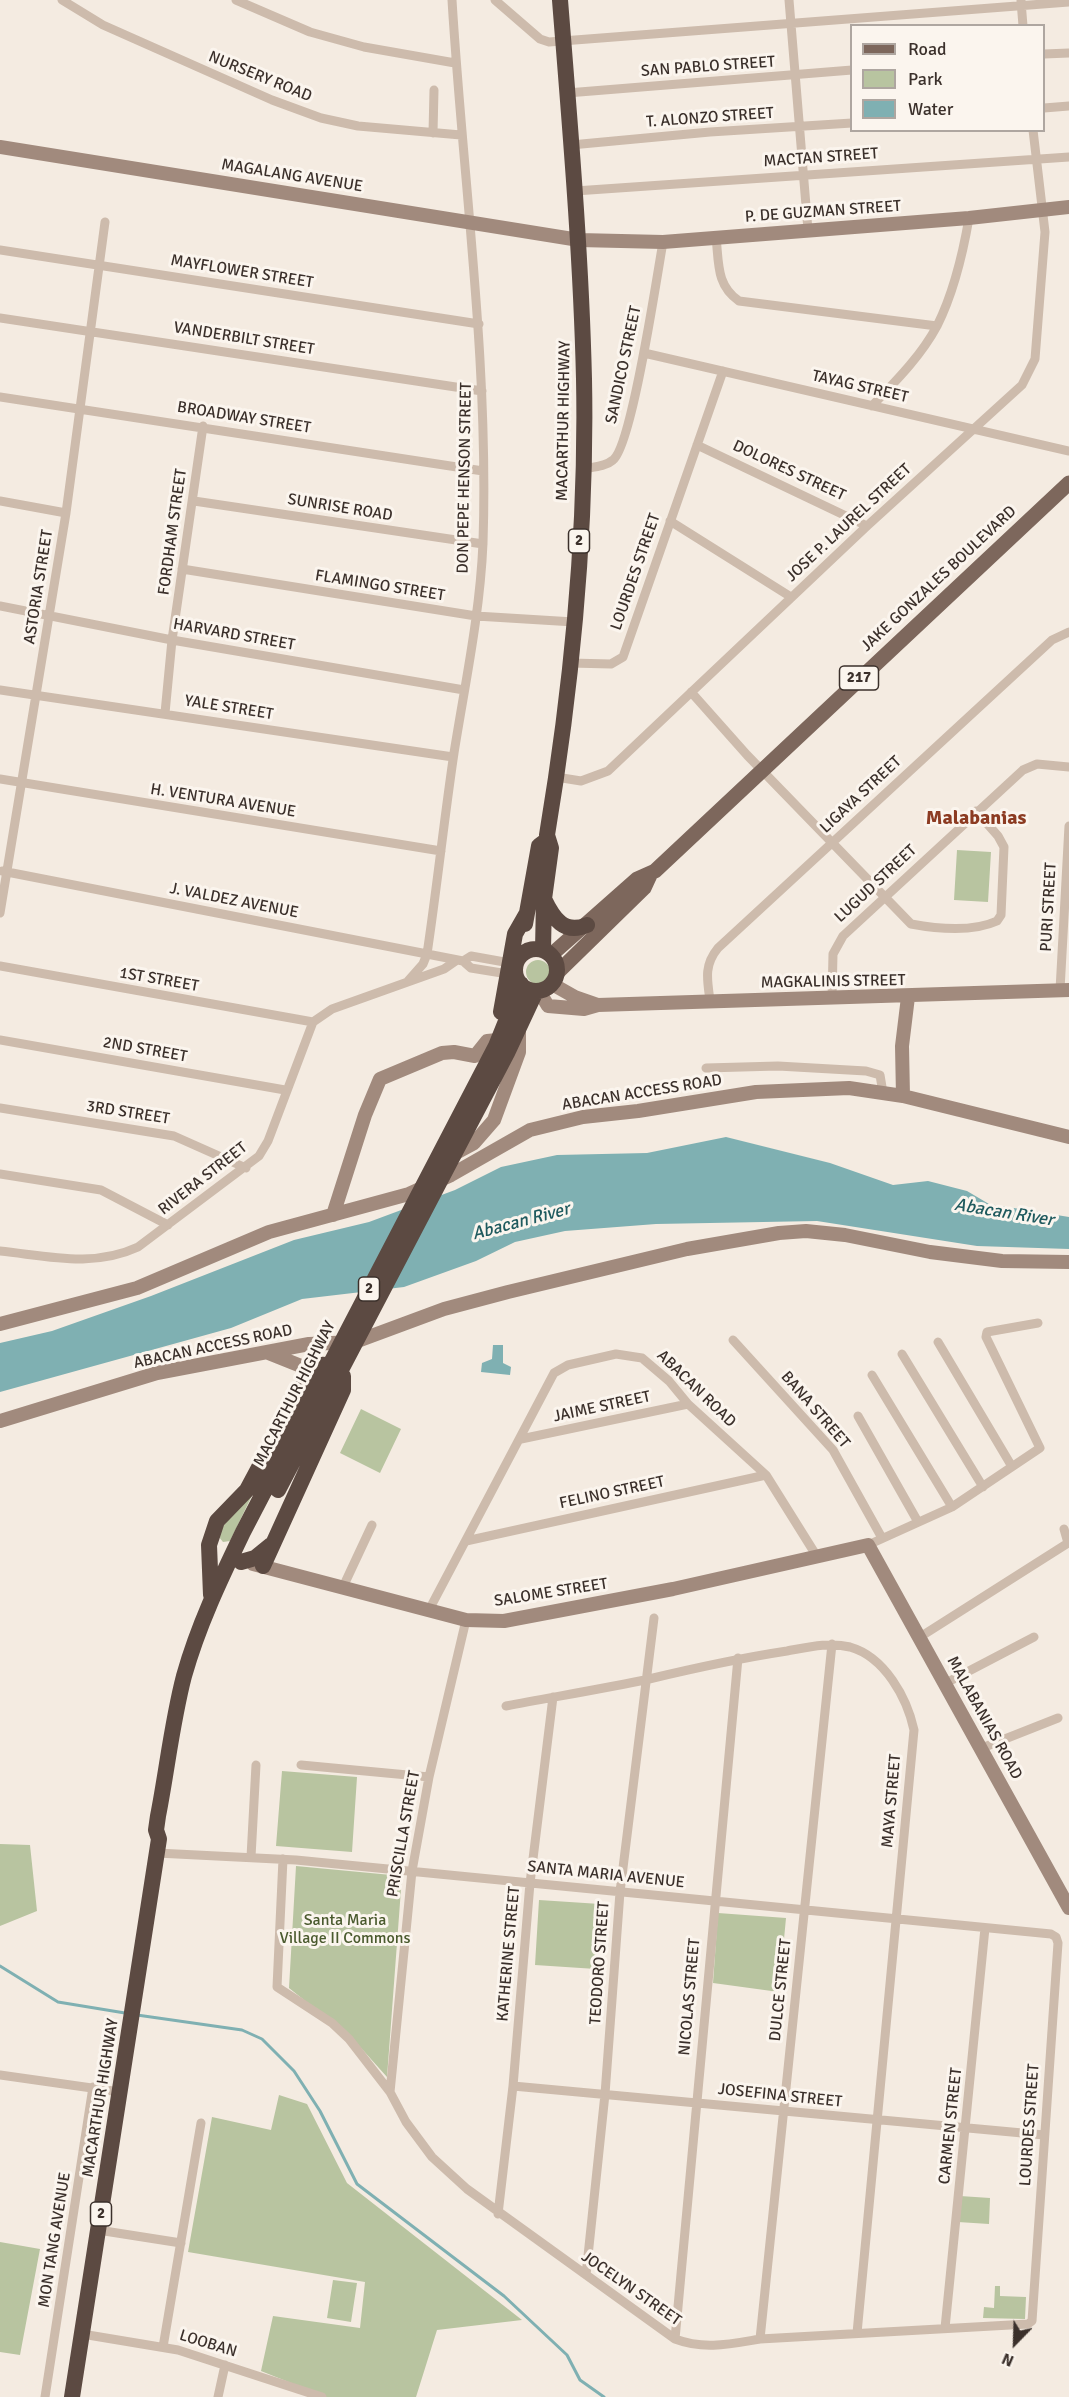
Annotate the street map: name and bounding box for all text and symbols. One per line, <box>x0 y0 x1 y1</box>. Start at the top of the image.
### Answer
legend <box>850 24 1045 132</box>
text: Road <box>908 38 947 60</box>
street label: NURSERY ROAD <box>206 48 314 106</box>
street label: SAN PABLO STREET <box>640 53 776 81</box>
text: Park <box>908 68 943 90</box>
text: Water <box>908 98 953 120</box>
street label: T. ALONZO STREET <box>646 104 774 132</box>
street label: MACTAN STREET <box>763 144 879 172</box>
street label: MAGALANG AVENUE <box>220 155 364 197</box>
street label: P. DE GUZMAN STREET <box>744 197 902 227</box>
street label: MAYFLOWER STREET <box>169 251 315 293</box>
street label: SANDICO STREET <box>602 304 646 426</box>
street label: VANDERBILT STREET <box>172 318 316 360</box>
street label: MACARTHUR HIGHWAY <box>553 341 575 501</box>
street label: TAYAG STREET <box>810 367 910 407</box>
street label: DON PEPE HENSON STREET <box>454 382 476 574</box>
street label: BROADWAY STREET <box>176 398 312 438</box>
street label: DOLORES STREET <box>730 436 848 506</box>
street label: JOSE P. LAUREL STREET <box>782 460 916 586</box>
street label: FORDHAM STREET <box>155 467 191 597</box>
street label: SUNRISE ROAD <box>286 490 394 526</box>
street label: JAKE GONZALES BOULEVARD <box>857 502 1021 656</box>
street label: LOURDES STREET <box>607 511 665 633</box>
street label: ASTORIA STREET <box>20 528 58 646</box>
road number: 2 <box>568 529 590 553</box>
street label: FLAMINGO STREET <box>314 566 446 606</box>
street label: HARVARD STREET <box>172 615 296 655</box>
road number: 217 <box>840 666 878 690</box>
street label: YALE STREET <box>183 692 275 724</box>
street label: LIGAYA STREET <box>816 752 906 838</box>
street label: H. VENTURA AVENUE <box>149 780 297 822</box>
district label: Malabanias <box>926 807 1026 831</box>
street label: LUGUD STREET <box>831 841 921 927</box>
street label: PURI STREET <box>1037 862 1061 952</box>
street label: J. VALDEZ AVENUE <box>168 879 300 923</box>
street label: 1ST STREET <box>118 964 200 996</box>
street label: MAGKALINIS STREET <box>760 971 906 993</box>
street label: 2ND STREET <box>101 1033 189 1067</box>
street label: ABACAN ACCESS ROAD <box>561 1071 723 1115</box>
street label: 3RD STREET <box>85 1097 171 1129</box>
street label: RIVERA STREET <box>155 1138 251 1220</box>
water label: Abacan River <box>953 1195 1055 1231</box>
water label: Abacan River <box>470 1199 572 1245</box>
road number: 2 <box>358 1277 380 1301</box>
street label: MACARTHUR HIGHWAY <box>250 1318 340 1470</box>
street label: ABACAN ACCESS ROAD <box>132 1321 294 1373</box>
street label: ABACAN ROAD <box>652 1346 740 1432</box>
street label: BANA STREET <box>776 1368 854 1452</box>
street label: JAIME STREET <box>552 1387 652 1427</box>
street label: FELINO STREET <box>558 1472 666 1514</box>
street label: SALOME STREET <box>493 1575 609 1611</box>
street label: MALABANIAS ROAD <box>942 1653 1026 1783</box>
street label: MAYA STREET <box>878 1753 906 1849</box>
street label: PRISCILLA STREET <box>383 1769 425 1899</box>
street label: SANTA MARIA AVENUE <box>526 1857 686 1893</box>
street label: KATHERINE STREET <box>494 1886 524 2022</box>
street label: TEODORO STREET <box>586 1901 614 2025</box>
park label: Santa Maria Village II Commons <box>279 1911 411 1949</box>
street label: NICOLAS STREET <box>675 1937 705 2057</box>
street label: DULCE STREET <box>766 1938 796 2042</box>
street label: MACARTHUR HIGHWAY <box>79 2017 123 2179</box>
street label: LOURDES STREET <box>1016 2063 1044 2187</box>
street label: CARMEN STREET <box>935 2067 967 2185</box>
street label: JOSEFINA STREET <box>717 2080 843 2112</box>
street label: MON TANG AVENUE <box>35 2171 75 2309</box>
road number: 2 <box>90 2202 112 2226</box>
street label: JOCELYN STREET <box>577 2247 685 2331</box>
north arrow <box>985 2313 1045 2373</box>
street label: LOOBAN <box>177 2326 239 2362</box>
text: N <box>999 2348 1017 2371</box>

